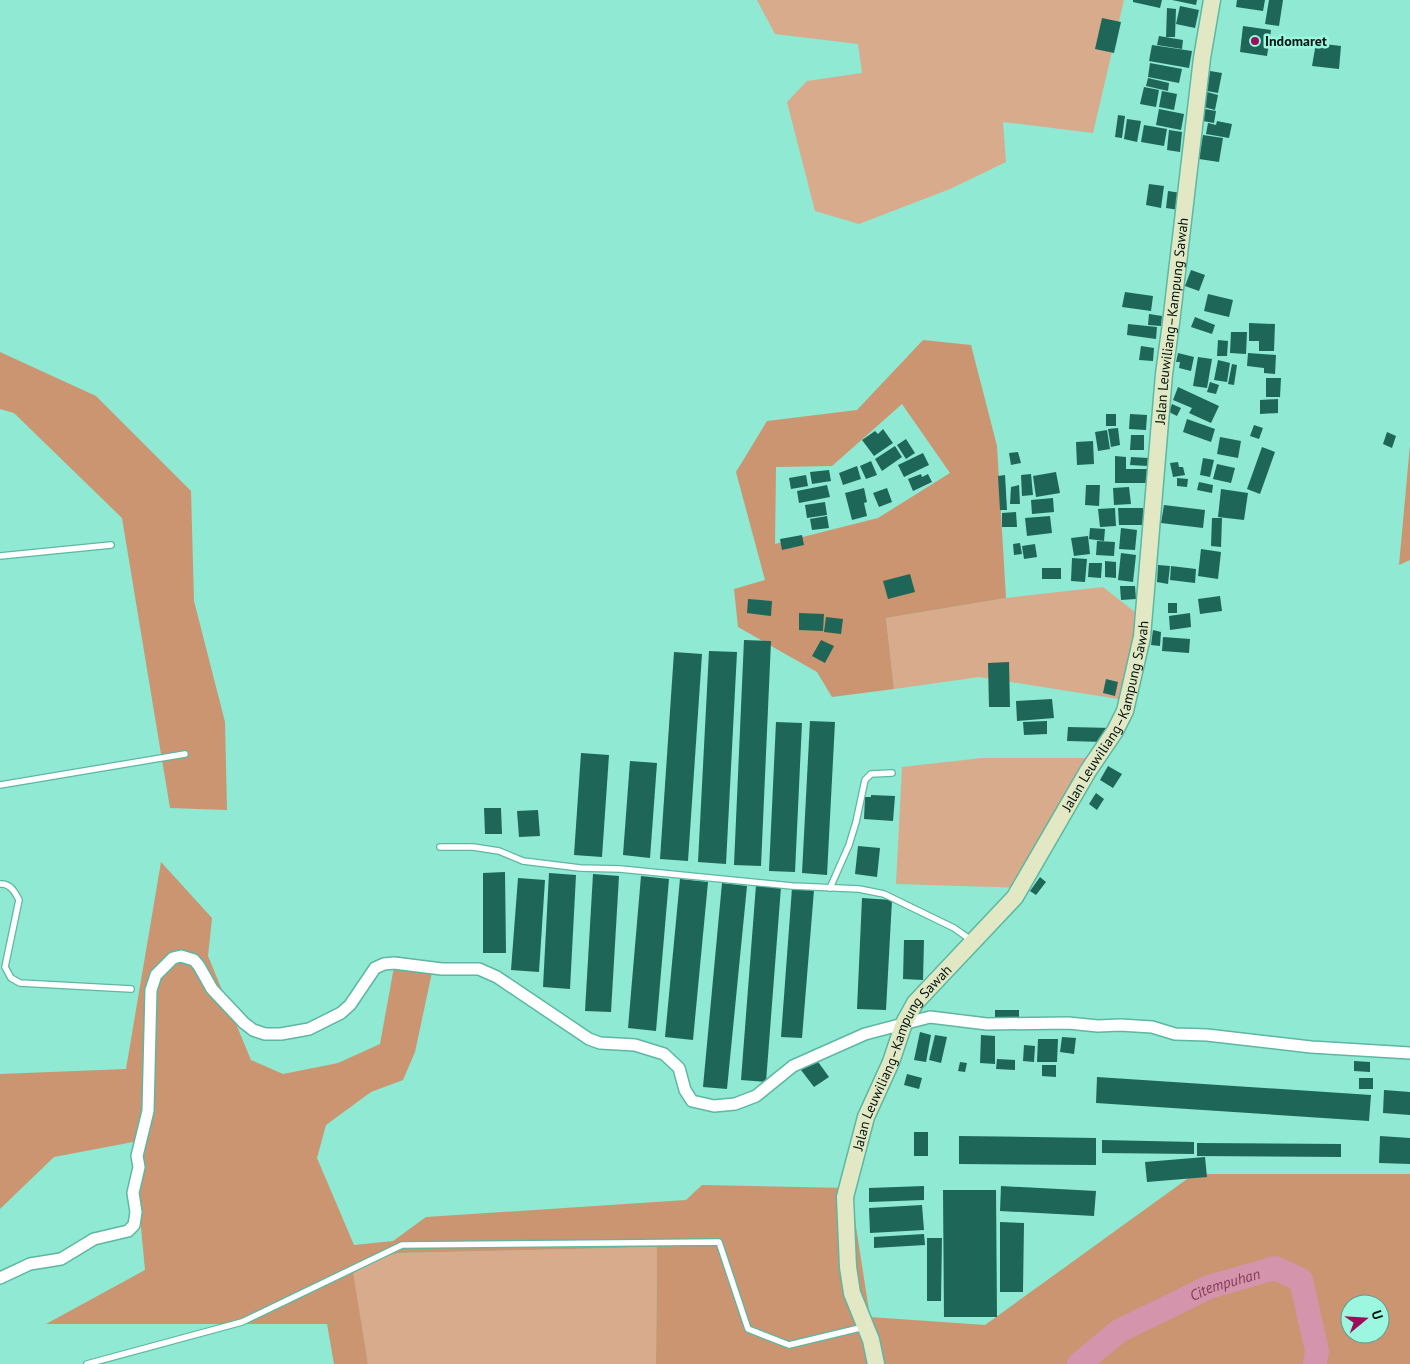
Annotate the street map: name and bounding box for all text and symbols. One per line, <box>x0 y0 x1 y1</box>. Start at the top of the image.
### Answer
place label: Indomaret <box>1265 32 1327 50</box>
marker: Indomaret <box>1249 35 1261 47</box>
street label: Jalan Leuwiliang–Kampung Sawah <box>1151 217 1192 426</box>
street label: Jalan Leuwiliang–Kampung Sawah <box>1057 620 1152 815</box>
street label: Jalan Leuwiliang–Kampung Sawah <box>848 961 955 1153</box>
water label: Citempuhan <box>1186 1263 1262 1305</box>
north arrow <box>1340 1294 1390 1344</box>
text: U <box>1367 1308 1387 1322</box>

